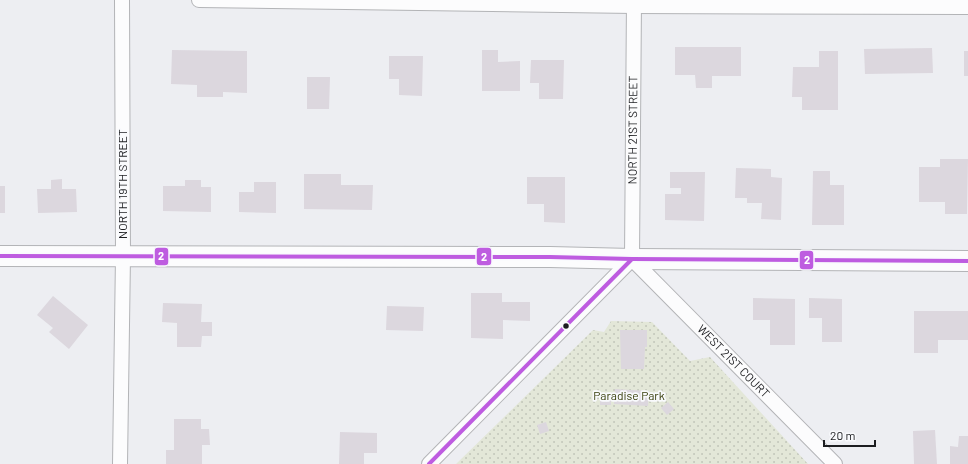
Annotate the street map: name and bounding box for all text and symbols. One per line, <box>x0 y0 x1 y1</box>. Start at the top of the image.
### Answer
street label: NORTH 21ST STREET <box>625 75 639 184</box>
street label: NORTH 19TH STREET <box>115 129 129 239</box>
line badge: 2 <box>154 247 169 266</box>
line badge: 2 <box>476 247 492 266</box>
text: 2 <box>158 249 164 262</box>
text: 2 <box>481 250 487 263</box>
line badge: 2 <box>799 250 814 270</box>
text: 2 <box>804 253 810 266</box>
unlabelled marker <box>561 321 571 331</box>
street label: WEST 21ST COURT <box>695 321 773 400</box>
park label: Paradise Park <box>593 388 665 402</box>
scale bar <box>824 422 875 448</box>
text: 20 m <box>830 428 856 442</box>

